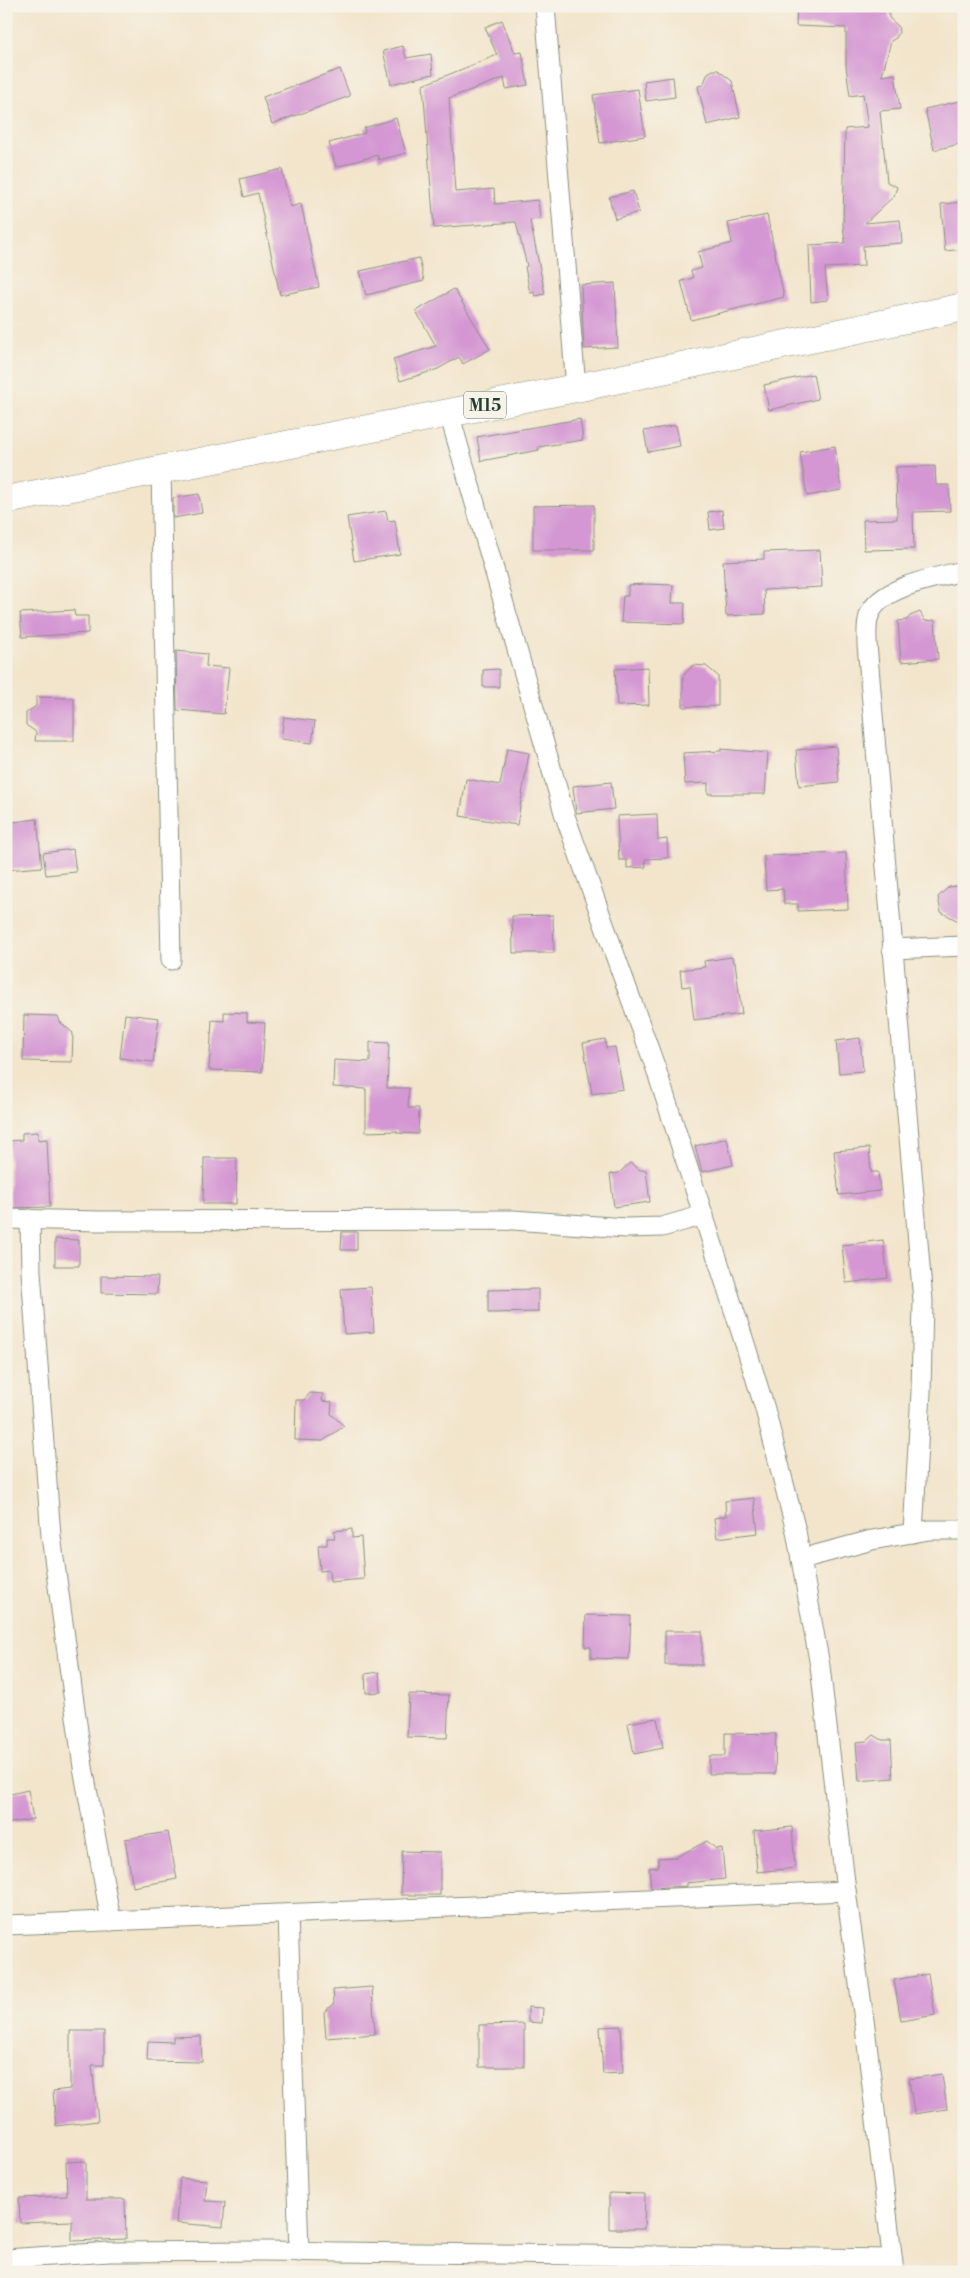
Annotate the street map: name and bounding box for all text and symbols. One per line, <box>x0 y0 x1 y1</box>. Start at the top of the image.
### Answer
road number: M15 <box>464 392 506 418</box>

